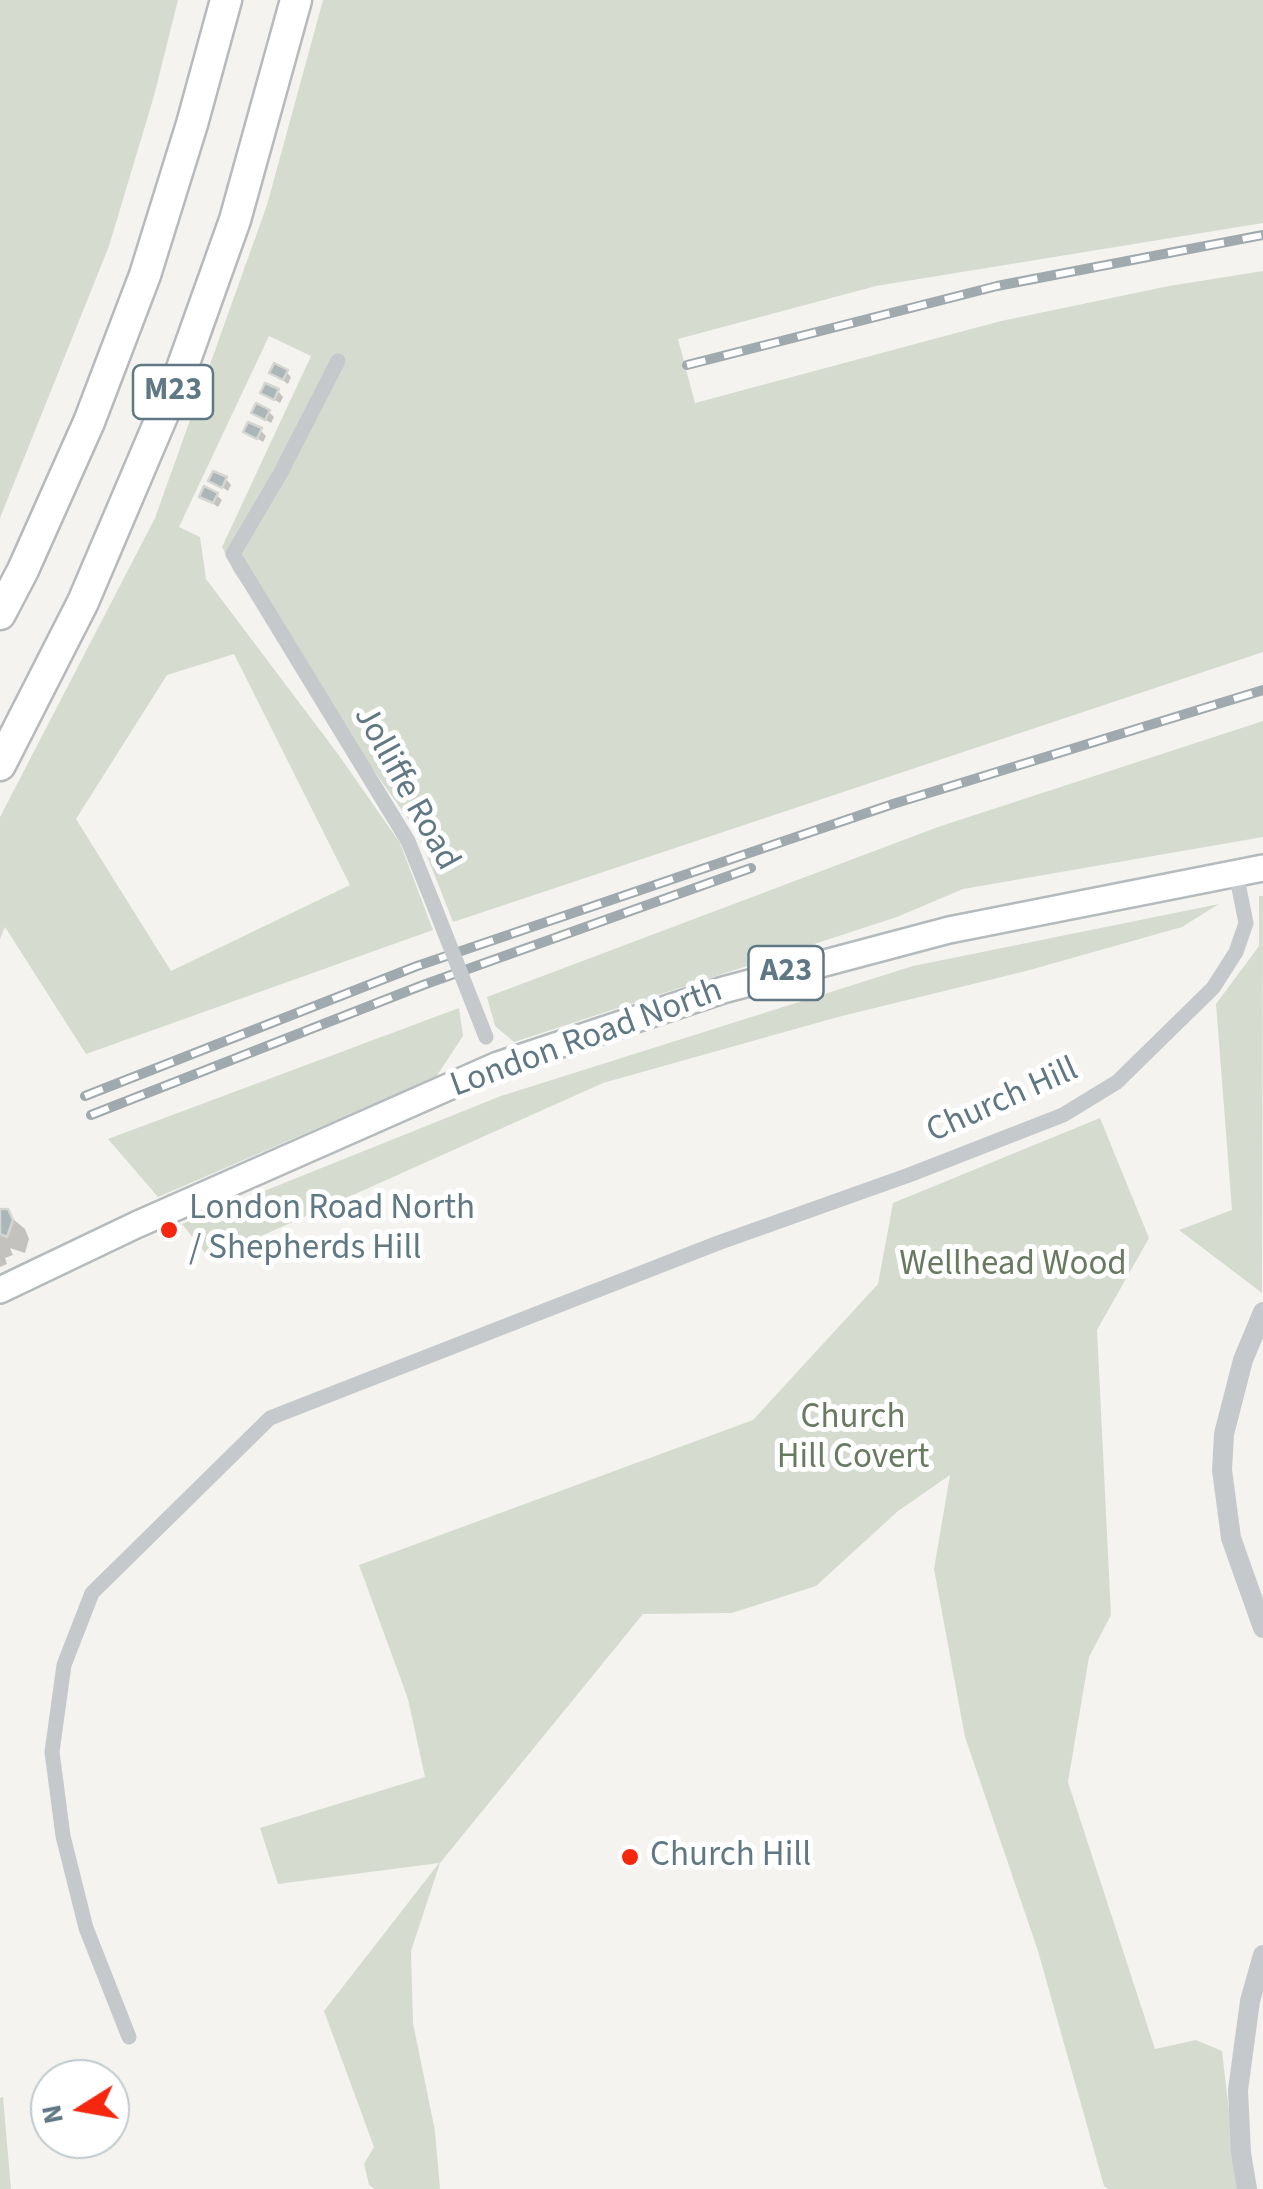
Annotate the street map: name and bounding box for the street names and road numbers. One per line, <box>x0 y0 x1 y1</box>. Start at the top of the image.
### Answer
road number: M23 <box>133 365 213 419</box>
street label: Jolliffe Road <box>343 699 467 879</box>
road number: A23 <box>748 946 824 1000</box>
street label: London Road North <box>445 971 729 1109</box>
street label: Church Hill <box>921 1050 1085 1154</box>

